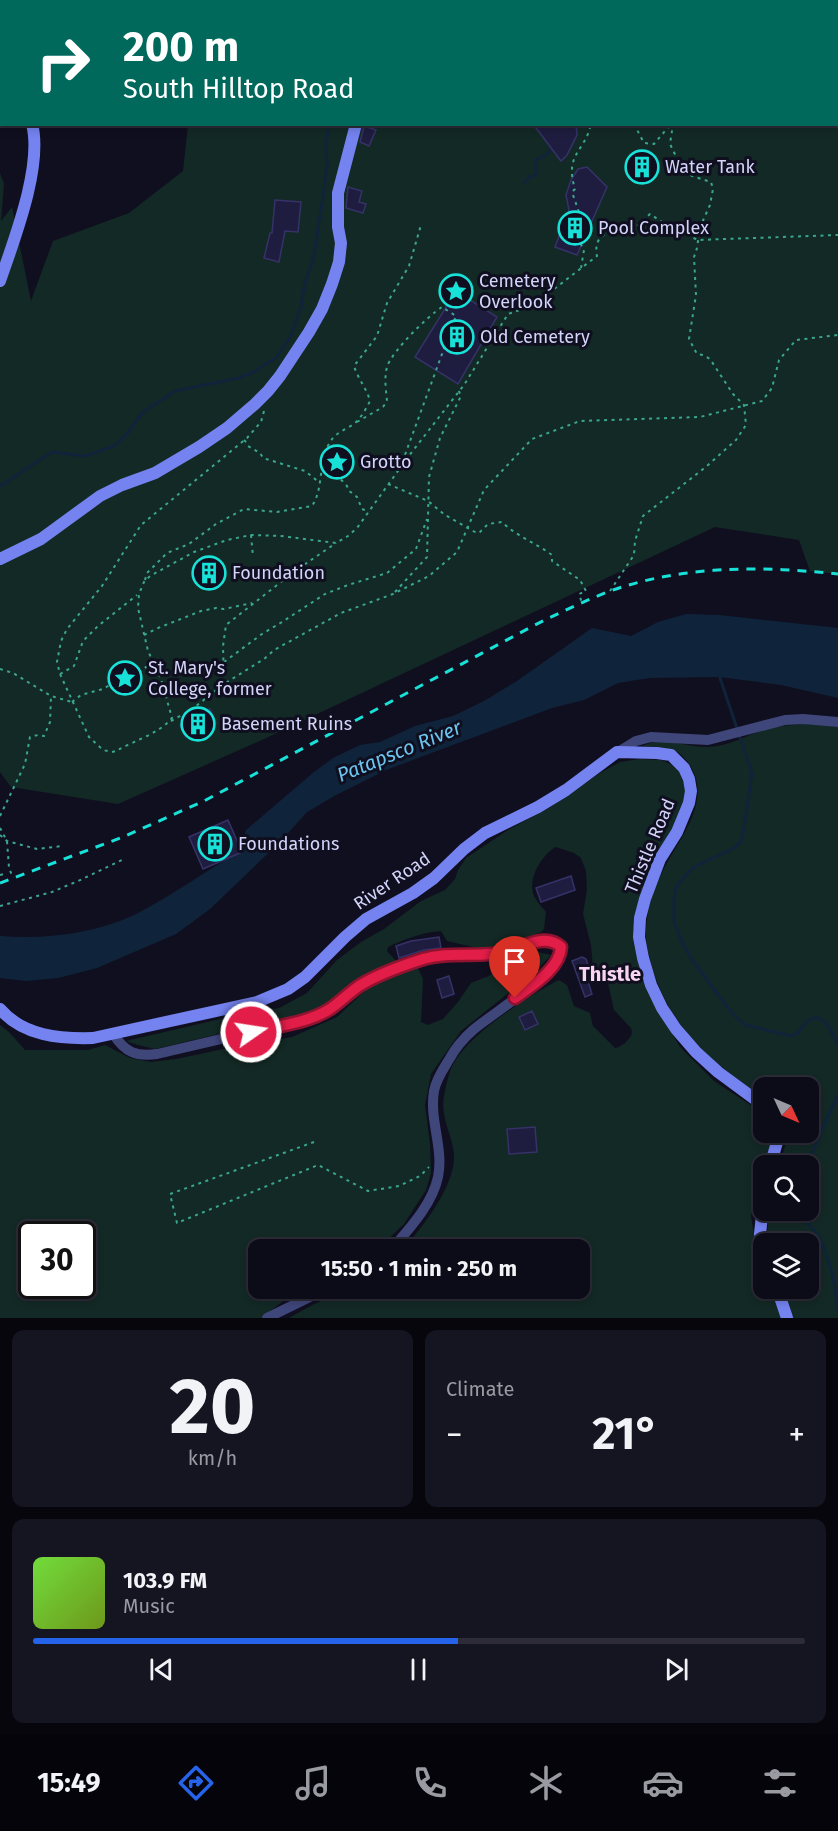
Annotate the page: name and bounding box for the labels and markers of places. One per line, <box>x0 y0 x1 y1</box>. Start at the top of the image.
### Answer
building icon: Water Tank <box>624 149 660 185</box>
place label: Water Tank <box>665 156 756 178</box>
building icon: Pool Complex <box>557 210 593 246</box>
place label: Pool Complex <box>598 217 709 239</box>
place label: Cemetery Overlook <box>479 270 556 313</box>
place icon: Cemetery Overlook <box>438 273 474 309</box>
building icon: Old Cemetery <box>439 319 475 355</box>
place label: Old Cemetery <box>480 326 590 348</box>
place icon: Grotto <box>319 444 355 480</box>
place label: Grotto <box>360 451 412 473</box>
building icon: Foundation <box>191 555 227 591</box>
place label: Foundation <box>232 562 325 584</box>
place label: St. Mary's College, former <box>148 657 272 700</box>
place icon: St. Mary's College, former <box>107 660 143 696</box>
building icon: Basement Ruins <box>180 706 216 742</box>
place label: Basement Ruins <box>221 713 352 735</box>
building icon: Foundations <box>197 826 233 862</box>
place label: Foundations <box>238 833 339 855</box>
pin <box>489 936 540 998</box>

